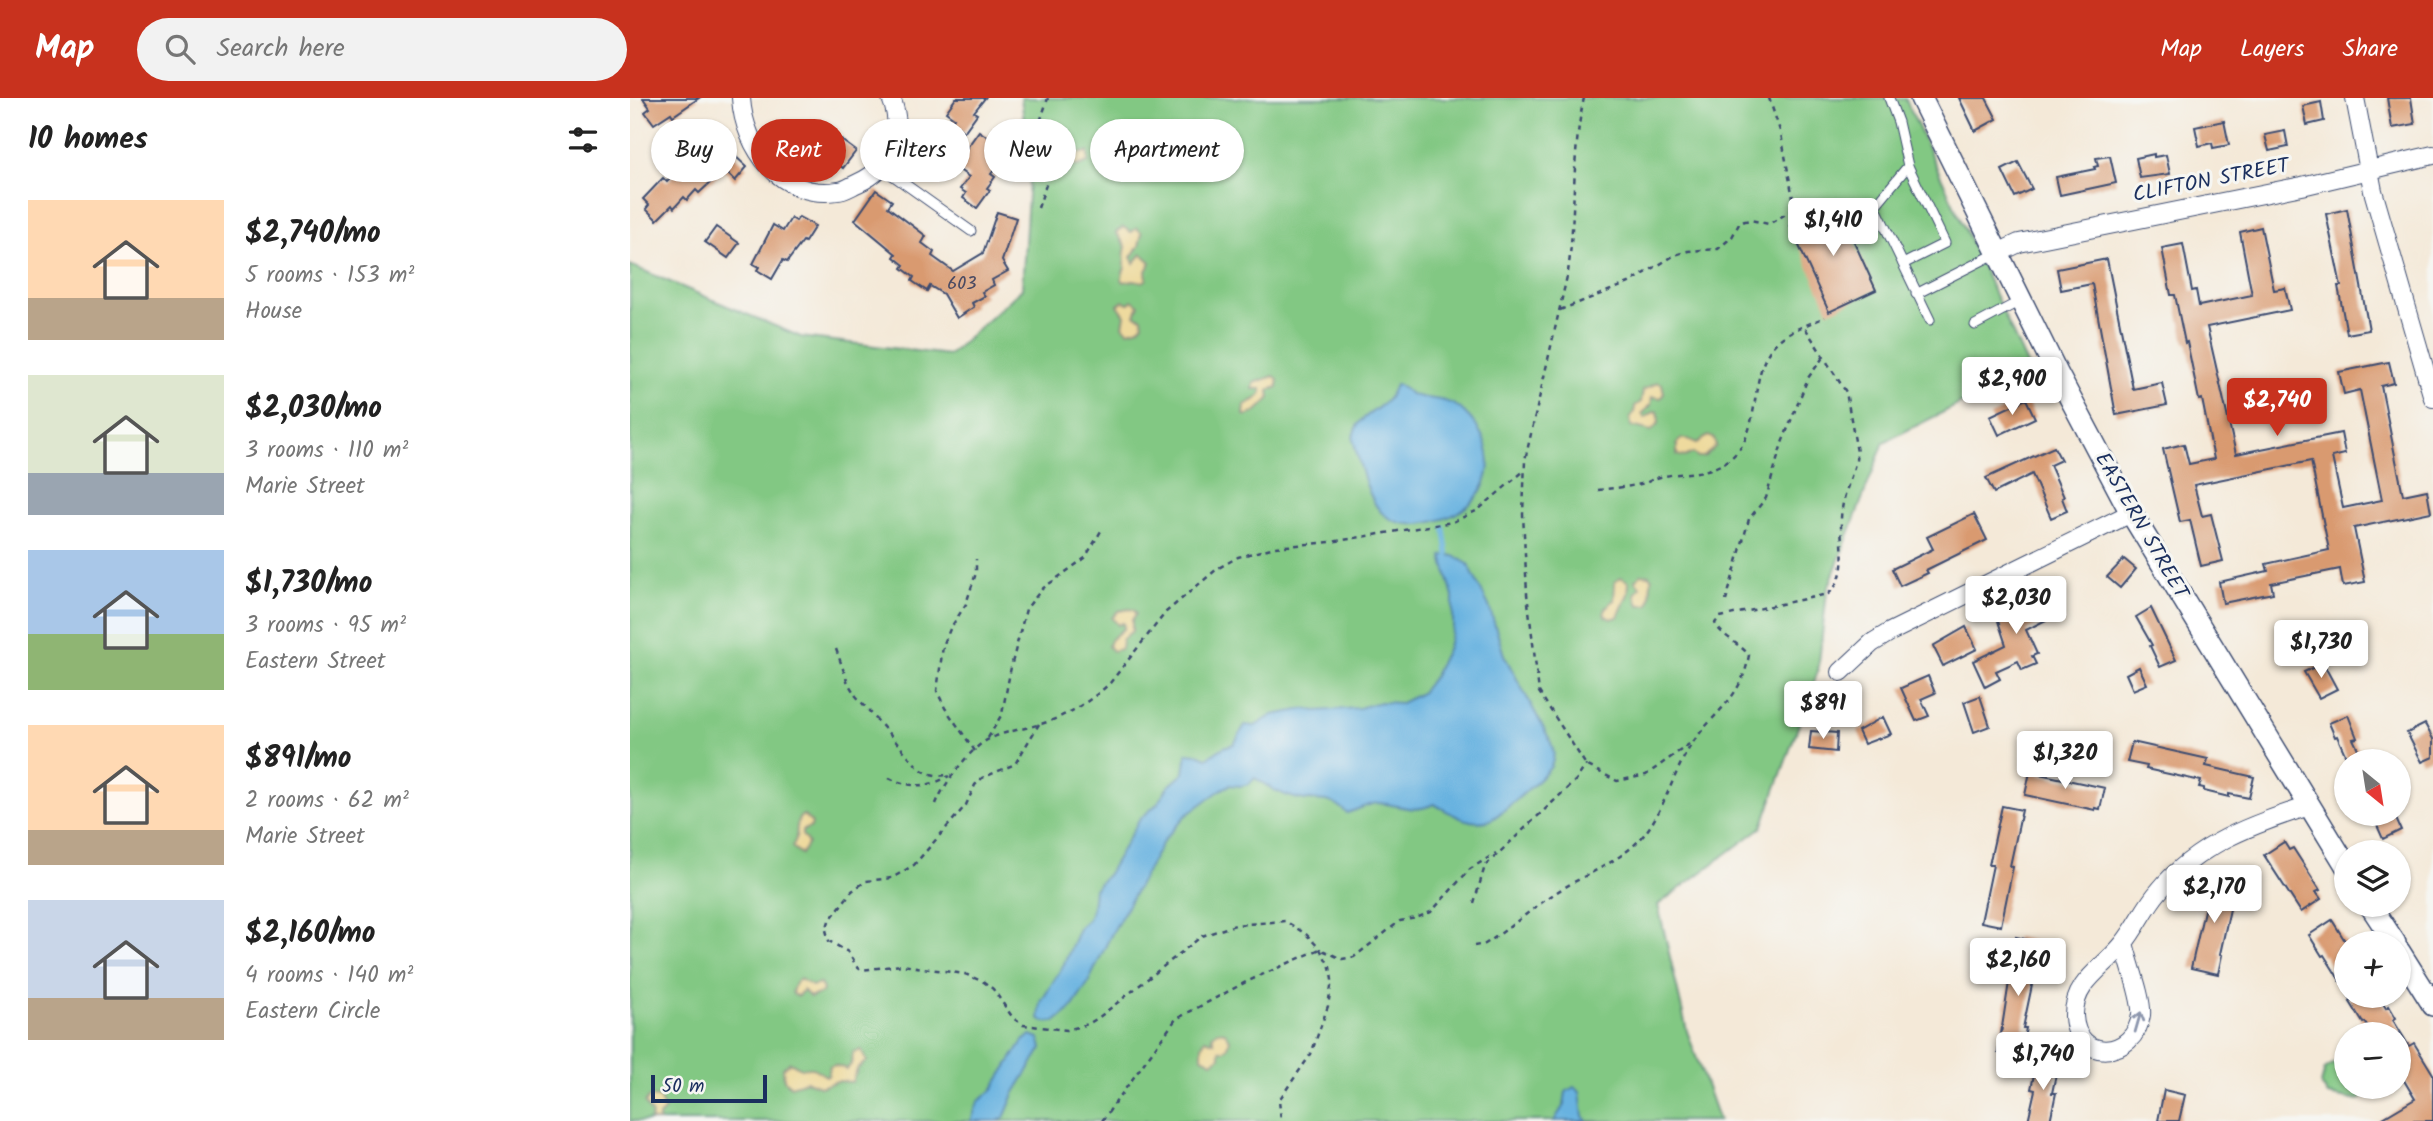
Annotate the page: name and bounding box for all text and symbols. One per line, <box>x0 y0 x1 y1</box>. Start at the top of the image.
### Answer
search box <box>137 18 627 81</box>
text: Map <box>35 23 95 76</box>
text: Search here <box>217 28 345 70</box>
icon: search <box>161 30 199 68</box>
text: Map <box>2160 30 2202 69</box>
text: Layers <box>2240 30 2304 69</box>
text: Share <box>2342 30 2398 69</box>
text: 10 homes <box>28 116 148 164</box>
chip: Buy <box>651 119 737 182</box>
chip: Rent <box>751 119 846 182</box>
chip: Filters <box>860 119 970 182</box>
chip: New <box>984 119 1076 182</box>
chip: Apartment <box>1090 119 1244 182</box>
icon: filters <box>564 121 602 159</box>
street label: CLIFTON STREET <box>2130 149 2294 212</box>
pin: $1,410 <box>1776 198 1890 258</box>
text: $1,410 <box>1804 203 1862 239</box>
text: $2,740/mo <box>245 210 381 258</box>
icon: home <box>84 228 168 312</box>
text: 5 rooms · 153 m² <box>245 258 414 294</box>
house number: 603 <box>947 270 977 299</box>
text: House <box>245 294 302 330</box>
pin: $2,900 <box>1955 358 2069 417</box>
text: $2,900 <box>1978 362 2046 398</box>
pin: $2,740 <box>2220 378 2334 438</box>
text: $2,740 <box>2243 383 2311 419</box>
text: $2,030/mo <box>245 385 382 433</box>
icon: home <box>84 403 168 487</box>
text: 3 rooms · 110 m² <box>245 433 408 469</box>
street label: EASTERN STREET <box>2085 446 2197 607</box>
text: Marie Street <box>245 469 365 505</box>
text: $1,730/mo <box>245 560 372 608</box>
pin: $2,030 <box>1959 576 2073 636</box>
icon: home <box>84 578 168 662</box>
text: $2,030 <box>1981 581 2051 617</box>
text: 3 rooms · 95 m² <box>245 608 406 644</box>
pin: $1,730 <box>2264 620 2378 680</box>
text: $1,730 <box>2290 625 2352 661</box>
text: Eastern Street <box>245 644 386 680</box>
pin: $891 <box>1782 682 1864 741</box>
text: $891 <box>1800 686 1846 722</box>
pin: $1,320 <box>2008 732 2122 791</box>
text: $891/mo <box>245 735 351 783</box>
text: $1,320 <box>2033 736 2097 772</box>
north arrow <box>2334 749 2412 826</box>
map controls <box>2334 749 2411 1099</box>
icon: home <box>84 753 168 837</box>
text: 2 rooms · 62 m² <box>245 783 409 819</box>
text: Marie Street <box>245 819 365 855</box>
button: layers <box>2334 840 2411 917</box>
pin: $2,170 <box>2157 866 2271 925</box>
text: $2,170 <box>2183 870 2245 906</box>
text: $2,160/mo <box>245 910 376 958</box>
icon: home <box>84 928 168 1012</box>
button: + <box>2334 931 2411 1008</box>
pin: $2,160 <box>1961 939 2075 998</box>
text: $2,160 <box>1986 943 2050 979</box>
text: 4 rooms · 140 m² <box>245 958 413 994</box>
text: Eastern Circle <box>245 994 380 1030</box>
one-way arrow <box>2132 1012 2145 1034</box>
button: − <box>2334 1022 2411 1099</box>
pin: $1,740 <box>1986 1032 2100 1092</box>
text: $1,740 <box>2012 1037 2074 1073</box>
scale bar <box>651 1072 766 1104</box>
text: 50 m <box>662 1072 704 1102</box>

